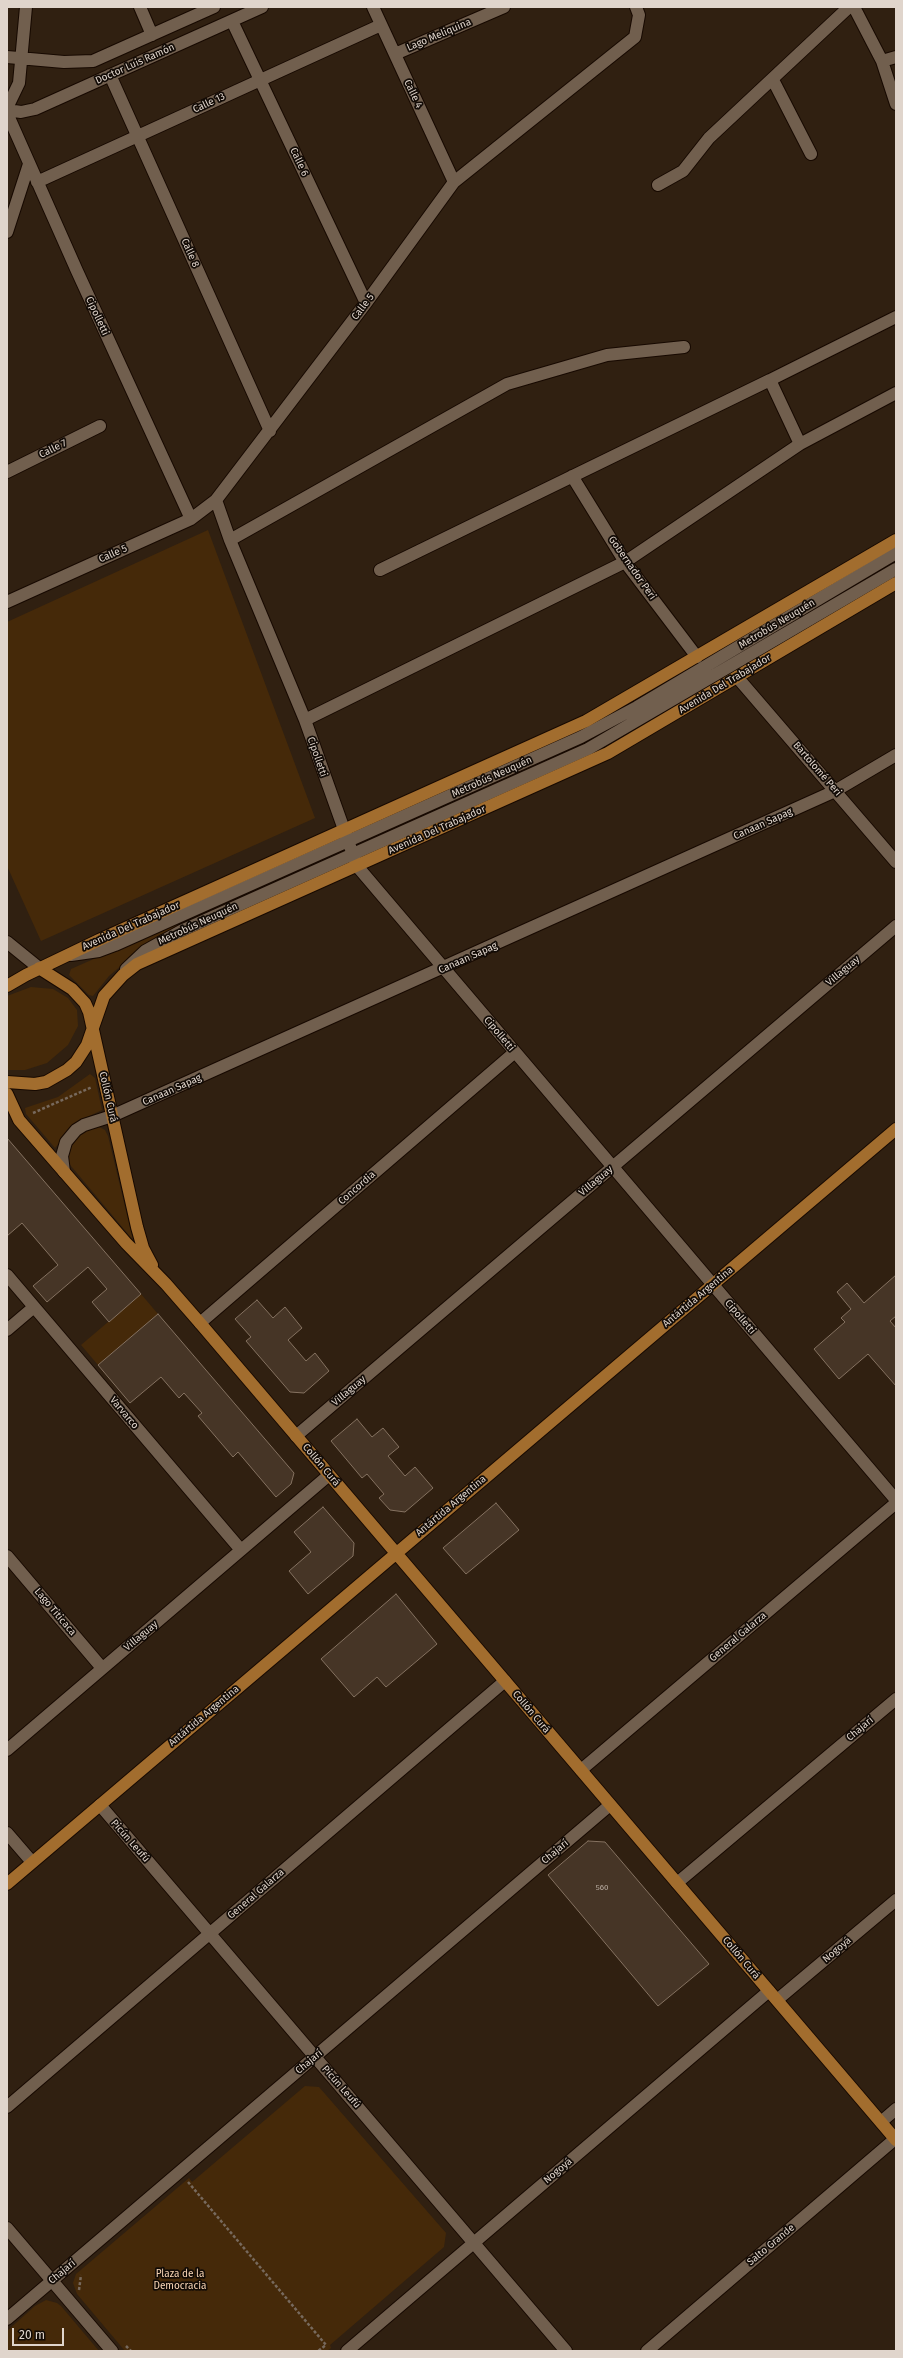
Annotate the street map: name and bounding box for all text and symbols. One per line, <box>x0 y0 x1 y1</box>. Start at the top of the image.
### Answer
street label: Lago Meliquina <box>405 16 473 54</box>
street label: Doctor Luis Ramón <box>94 41 176 87</box>
street label: Calle 4 <box>401 78 425 110</box>
street label: Calle 13 <box>191 90 227 116</box>
street label: Calle 6 <box>287 146 311 178</box>
street label: Calle 8 <box>178 237 202 269</box>
street label: Calle 5 <box>349 292 377 322</box>
street label: Cipolletti <box>83 295 111 337</box>
street label: Calle 7 <box>37 437 69 461</box>
street label: Gobernador Peri <box>606 534 658 602</box>
street label: Calle 5 <box>97 542 129 566</box>
street label: Metrobús Neuquén <box>737 597 817 651</box>
street label: Avenida Del Trabajador <box>677 652 773 716</box>
street label: Cipolletti <box>305 735 329 779</box>
street label: Bartolomé Peri <box>790 740 844 798</box>
street label: Metrobús Neuquén <box>450 754 534 800</box>
street label: Avenida Del Trabajador <box>387 803 487 857</box>
street label: Canaan Sapag <box>732 806 794 842</box>
street label: Avenida Del Trabajador <box>81 899 181 953</box>
street label: Metrobús Neuquén <box>156 900 240 948</box>
street label: Canaan Sapag <box>437 940 499 976</box>
street label: Villaguay <box>824 953 862 989</box>
street label: Cipolletti <box>481 1014 517 1054</box>
street label: Collón Curá <box>96 1071 120 1123</box>
street label: Canaan Sapag <box>141 1072 203 1108</box>
street label: Villaguay <box>577 1163 615 1199</box>
street label: Concordia <box>336 1169 378 1207</box>
street label: Antártida Argentina <box>660 1264 736 1330</box>
street label: Cipolletti <box>722 1297 758 1337</box>
street label: Villaguay <box>330 1373 368 1409</box>
street label: Varvarco <box>107 1394 141 1432</box>
street label: Collón Curá <box>300 1441 342 1489</box>
street label: Antártida Argentina <box>413 1473 489 1539</box>
street label: Lago Titicaca <box>32 1586 78 1638</box>
street label: General Galarza <box>707 1610 769 1664</box>
street label: Villaguay <box>122 1618 160 1654</box>
street label: Antártida Argentina <box>166 1683 242 1749</box>
street label: Collón Curá <box>510 1688 552 1736</box>
street label: Chajarí <box>844 1714 876 1744</box>
street label: Picún Leufú <box>108 1817 152 1865</box>
street label: Chajarí <box>539 1837 571 1867</box>
street label: General Galarza <box>225 1866 287 1922</box>
house number: 560 <box>596 1883 608 1893</box>
street label: Collón Curá <box>720 1934 762 1982</box>
street label: Nogoyá <box>820 1935 854 1965</box>
street label: Chajarí <box>293 2047 325 2077</box>
street label: Picún Leufú <box>319 2063 363 2111</box>
street label: Nogoyá <box>541 2156 575 2186</box>
street label: Salto Grande <box>745 2222 797 2268</box>
street label: Chajarí <box>46 2257 78 2287</box>
park label: Plaza de la Democracia <box>153 2268 207 2292</box>
scale bar <box>14 2320 66 2346</box>
text: 20 m <box>19 2328 45 2342</box>

